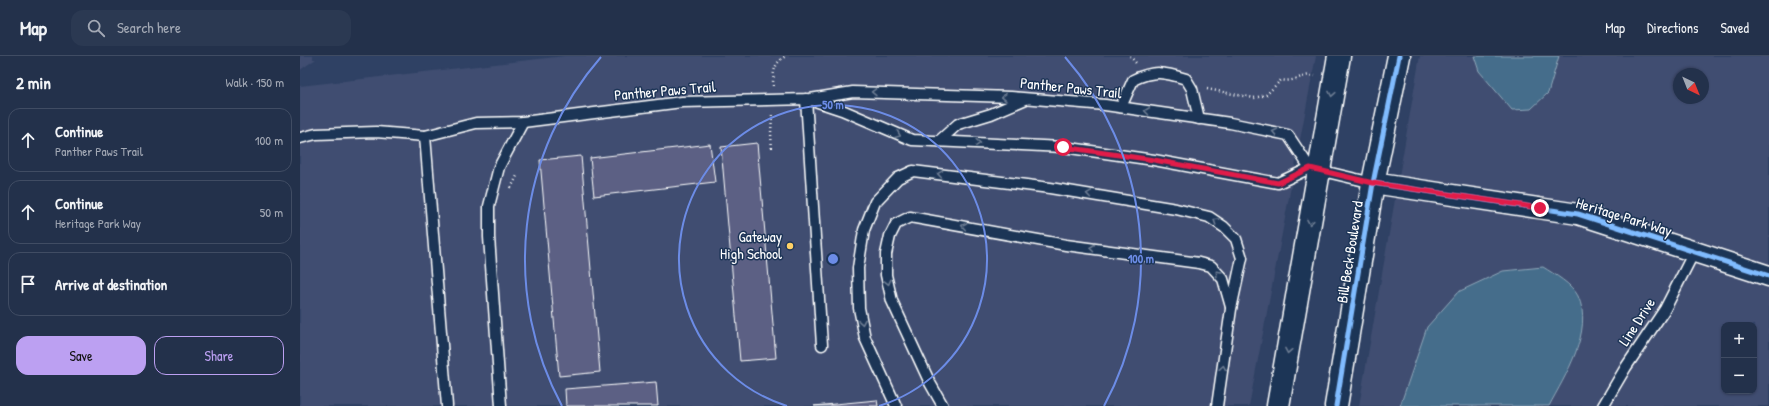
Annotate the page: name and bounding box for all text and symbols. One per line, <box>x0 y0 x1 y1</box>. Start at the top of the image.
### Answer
search box <box>71 10 351 46</box>
text: Map <box>20 15 47 41</box>
icon: search <box>85 17 107 39</box>
text: Search here <box>117 17 181 38</box>
text: Map <box>1605 18 1625 37</box>
text: Directions <box>1647 18 1698 37</box>
text: Saved <box>1720 18 1749 37</box>
north arrow <box>1673 68 1709 104</box>
text: 2 min <box>16 71 51 94</box>
street label: Panther Paws Trail <box>1019 72 1123 103</box>
text: Walk · 150 m <box>226 73 284 91</box>
street label: Panther Paws Trail <box>613 76 717 105</box>
one-way arrow <box>871 88 877 97</box>
one-way arrow <box>1328 91 1337 98</box>
one-way arrow <box>1001 92 1007 101</box>
text: 50 m <box>822 96 844 113</box>
one-way arrow <box>1144 107 1150 116</box>
text: Continue <box>55 121 103 142</box>
icon: ahead <box>17 129 39 151</box>
one-way arrow <box>1272 129 1278 137</box>
one-way arrow <box>895 130 902 138</box>
text: 100 m <box>255 131 283 149</box>
route start <box>1054 138 1072 156</box>
one-way arrow <box>975 139 981 148</box>
text: Panther Paws Trail <box>55 142 143 160</box>
one-way arrow <box>937 170 943 179</box>
one-way arrow <box>1086 190 1093 199</box>
street label: Heritage Park Way <box>1574 192 1675 241</box>
text: Continue <box>55 193 103 214</box>
street label: Bill Beck Boulevard <box>1331 199 1368 304</box>
route end <box>1531 199 1549 217</box>
icon: ahead <box>17 201 39 223</box>
text: 50 m <box>260 203 283 221</box>
text: Heritage Park Way <box>55 214 141 232</box>
one-way arrow <box>1213 219 1220 226</box>
one-way arrow <box>1306 219 1315 226</box>
one-way arrow <box>961 222 967 231</box>
place label: Gateway High School <box>720 226 782 264</box>
marker: Gateway High School <box>785 241 795 251</box>
one-way arrow <box>1089 244 1095 253</box>
text: 100 m <box>1128 250 1154 267</box>
centre of rings <box>826 252 840 266</box>
one-way arrow <box>1215 270 1222 278</box>
icon: arrive <box>17 273 39 295</box>
text: Arrive at destination <box>55 274 167 295</box>
one-way arrow <box>883 279 891 285</box>
street label: Line Drive <box>1613 294 1660 350</box>
one-way arrow <box>857 319 866 325</box>
map controls <box>1721 322 1757 394</box>
button: + <box>1721 322 1757 358</box>
button: Save <box>16 336 146 375</box>
button: Share <box>154 336 284 375</box>
one-way arrow <box>1284 347 1293 354</box>
button: − <box>1721 358 1757 394</box>
one-way arrow <box>1218 364 1227 371</box>

